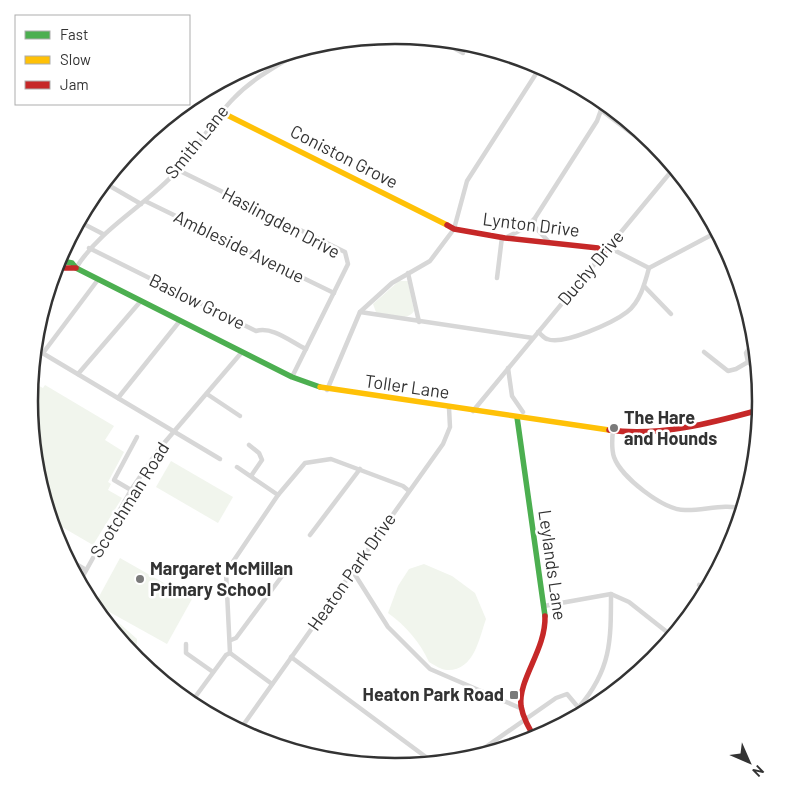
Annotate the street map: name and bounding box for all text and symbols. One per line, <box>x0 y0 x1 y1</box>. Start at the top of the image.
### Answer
legend <box>15 15 190 105</box>
text: Fast <box>60 25 88 43</box>
text: Slow <box>60 50 91 68</box>
text: Jam <box>60 75 89 93</box>
street label: Smith Lane <box>160 100 233 183</box>
street label: Coniston Grove <box>287 120 402 193</box>
street label: Haslingden Drive <box>219 182 344 262</box>
street label: Ambleside Avenue <box>170 205 308 287</box>
street label: Lynton Drive <box>481 207 581 241</box>
street label: Duchy Drive <box>552 225 628 309</box>
street label: Baslow Grove <box>146 268 249 334</box>
street label: Toller Lane <box>363 369 451 403</box>
place label: The Hare and Hounds <box>624 406 717 449</box>
marker: The Hare and Hounds <box>608 422 620 434</box>
street label: Scotchman Road <box>85 438 173 561</box>
street label: Heaton Park Drive <box>302 508 400 635</box>
street label: Leylands Lane <box>534 508 572 622</box>
place label: Margaret McMillan Primary School <box>150 557 293 600</box>
marker: Margaret McMillan Primary School <box>134 573 146 585</box>
place label: Heaton Park Road <box>363 683 504 705</box>
marker: Heaton Park Road <box>508 689 520 701</box>
north arrow <box>724 737 774 787</box>
text: N <box>749 762 768 781</box>

